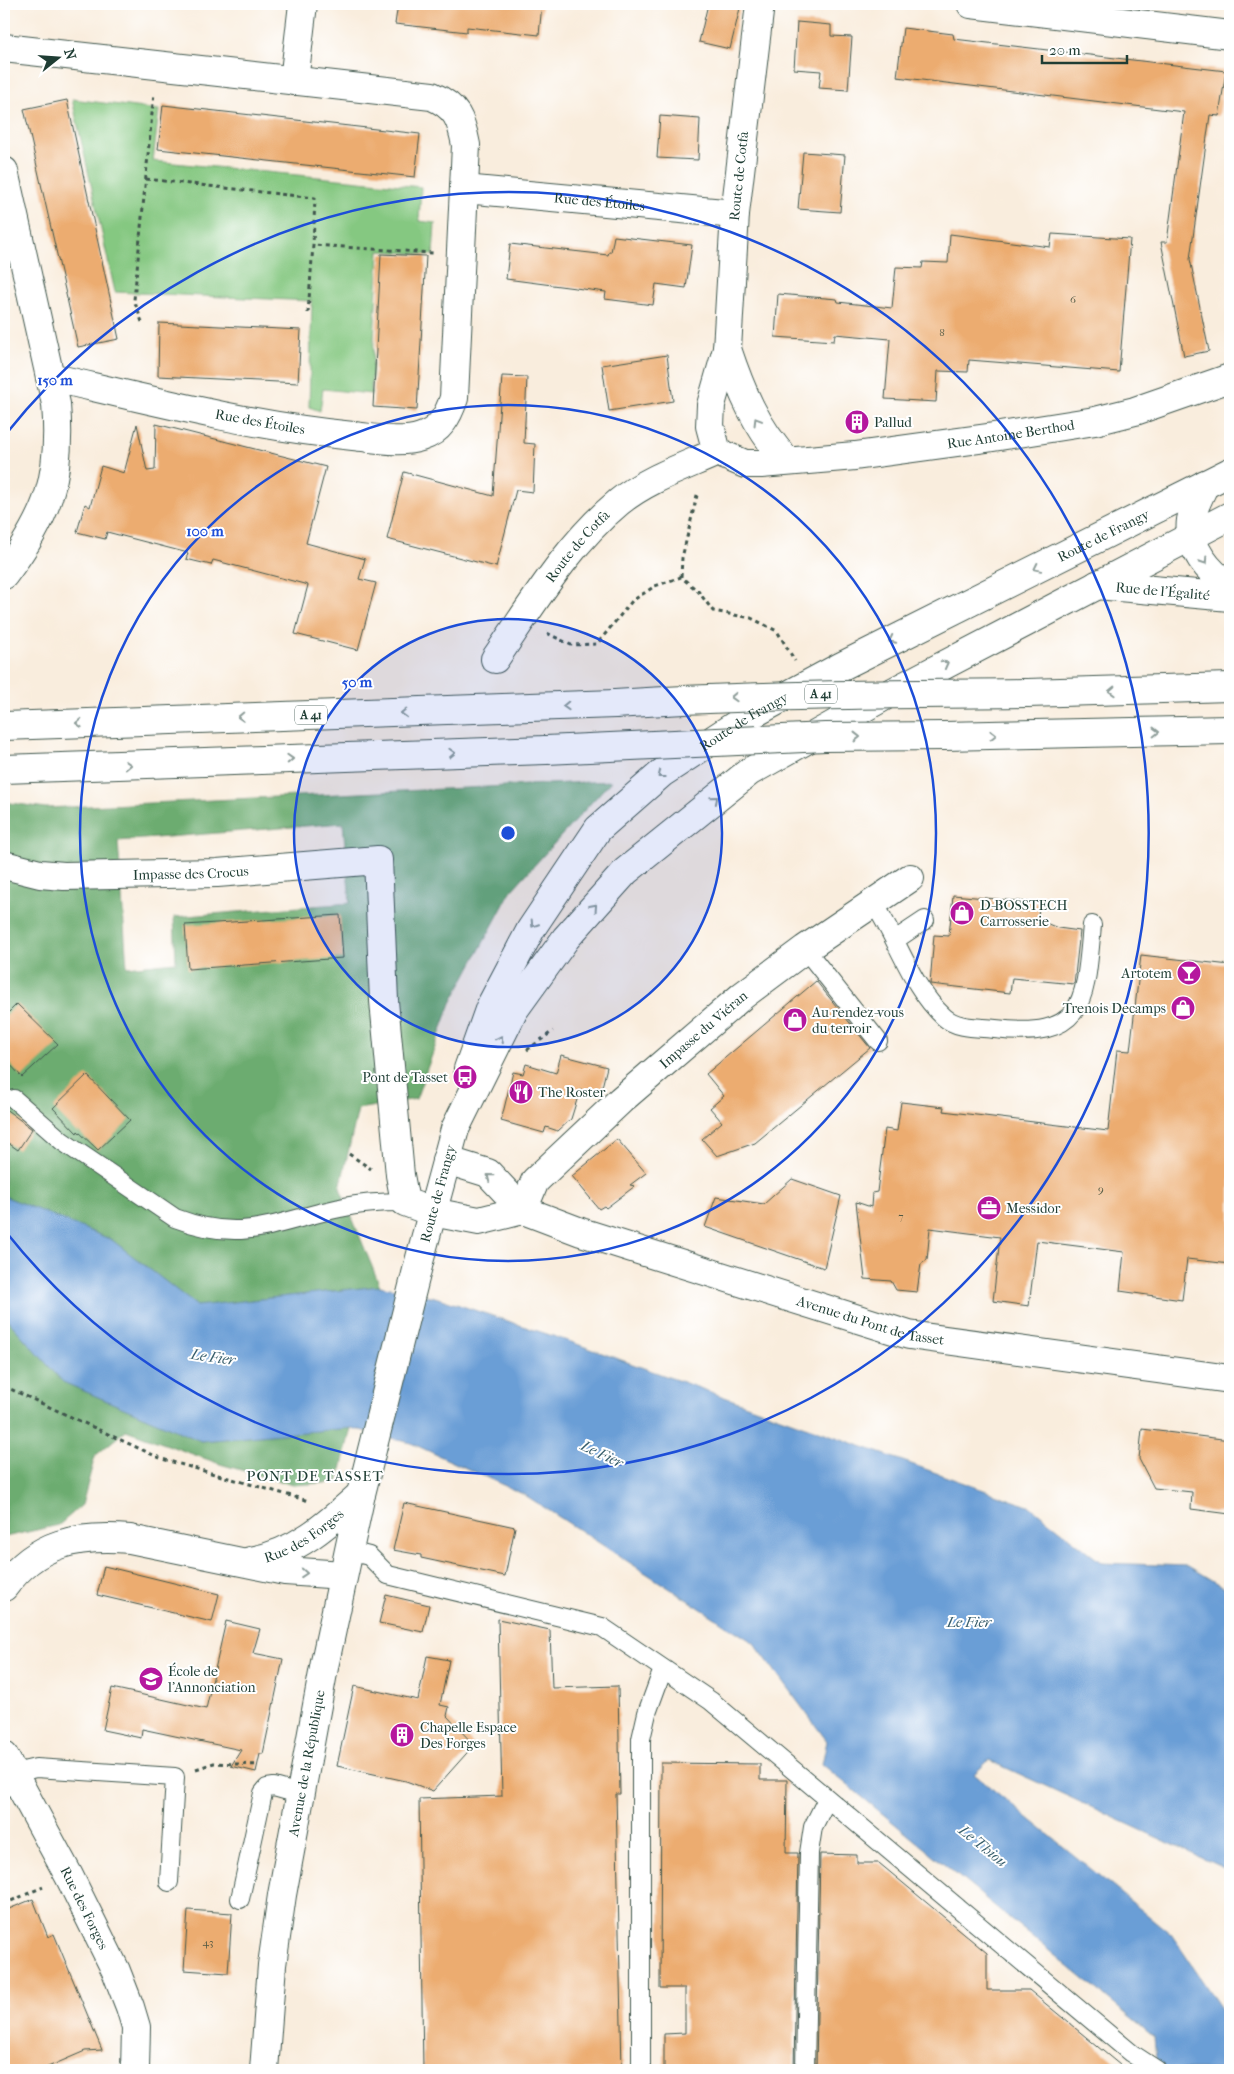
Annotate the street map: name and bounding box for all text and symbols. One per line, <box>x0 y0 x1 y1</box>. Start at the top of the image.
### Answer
north arrow <box>32 32 82 82</box>
scale bar <box>1042 32 1126 64</box>
text: 20 m <box>1049 41 1081 59</box>
text: N <box>60 47 80 62</box>
street label: Route de Cotfa <box>726 130 752 222</box>
street label: Rue des Étoiles <box>553 189 646 214</box>
house number: 6 <box>1070 293 1076 306</box>
house number: 8 <box>939 326 945 339</box>
text: 150 m <box>37 371 73 389</box>
street label: Rue des Étoiles <box>214 405 306 438</box>
building icon: Pallud <box>844 409 870 435</box>
place label: Pallud <box>874 414 912 431</box>
street label: Rue Antoine Berthod <box>946 416 1076 452</box>
one-way arrow <box>753 418 763 427</box>
street label: Route de Frangy <box>1055 505 1152 565</box>
street label: Route de Cotfa <box>542 506 613 585</box>
text: 100 m <box>186 522 224 540</box>
one-way arrow <box>1198 556 1207 565</box>
one-way arrow <box>1033 562 1042 572</box>
street label: Rue de l'Égalité <box>1115 578 1211 604</box>
one-way arrow <box>888 634 897 645</box>
one-way arrow <box>940 660 949 670</box>
text: 50 m <box>342 673 373 691</box>
road number: A 41 <box>805 684 837 704</box>
one-way arrow <box>1107 685 1115 696</box>
street label: Route de Frangy <box>696 688 791 755</box>
one-way arrow <box>729 691 737 702</box>
one-way arrow <box>562 701 570 712</box>
road number: A 41 <box>295 706 327 724</box>
one-way arrow <box>399 708 407 718</box>
one-way arrow <box>237 712 245 723</box>
one-way arrow <box>75 718 83 729</box>
one-way arrow <box>1152 726 1160 737</box>
one-way arrow <box>990 730 997 740</box>
one-way arrow <box>854 732 861 742</box>
one-way arrow <box>449 748 457 759</box>
one-way arrow <box>286 754 294 764</box>
one-way arrow <box>124 760 132 770</box>
one-way arrow <box>658 769 667 777</box>
one-way arrow <box>709 797 718 805</box>
centre of rings <box>499 824 517 842</box>
street label: Impasse des Crocus <box>133 862 249 883</box>
place label: D-BOSSTECH Carrosserie <box>980 897 1067 930</box>
shop icon: D-BOSSTECH Carrosserie <box>949 900 975 926</box>
one-way arrow <box>588 904 597 913</box>
one-way arrow <box>531 919 541 928</box>
bar icon: Artotem <box>1176 960 1202 986</box>
place label: Artotem <box>1120 965 1172 982</box>
street label: Impasse du Viéran <box>656 987 751 1072</box>
shop icon: Trenois Decamps <box>1170 995 1196 1021</box>
place label: Trenois Decamps <box>1063 1000 1166 1017</box>
place label: Au rendez-vous du terroir <box>811 1004 904 1037</box>
shop icon: Au rendez-vous du terroir <box>782 1007 808 1033</box>
one-way arrow <box>494 1035 504 1044</box>
bus stop icon: Pont de Tasset <box>452 1064 478 1090</box>
place label: Pont de Tasset <box>362 1069 448 1086</box>
restaurant icon: The Roster <box>508 1079 534 1105</box>
place label: The Roster <box>538 1084 606 1101</box>
street label: Route de Frangy <box>416 1142 459 1244</box>
one-way arrow <box>487 1174 496 1182</box>
house number: 9 <box>1098 1183 1104 1196</box>
office icon: Messidor <box>976 1195 1002 1221</box>
place label: Messidor <box>1006 1200 1061 1217</box>
house number: 7 <box>898 1210 904 1223</box>
street label: Avenue du Pont de Tasset <box>794 1292 945 1348</box>
water label: Le Fier <box>189 1345 238 1369</box>
water label: Le Fier <box>577 1436 627 1472</box>
district label: PONT DE TASSET <box>246 1467 384 1485</box>
street label: Rue des Forges <box>262 1505 347 1566</box>
one-way arrow <box>301 1567 309 1578</box>
water label: Le Fier <box>946 1613 993 1631</box>
place label: École de l'Annonciation <box>167 1662 256 1696</box>
school or university icon: École de l'Annonciation <box>138 1666 164 1692</box>
street label: Avenue de la République <box>284 1688 328 1839</box>
place label: Chapelle Espace Des Forges <box>420 1719 517 1752</box>
building icon: Chapelle Espace Des Forges <box>389 1722 415 1748</box>
water label: Le Thiou <box>955 1821 1011 1871</box>
street label: Rue des Forges <box>57 1863 112 1952</box>
house number: 43 <box>202 1936 214 1949</box>

